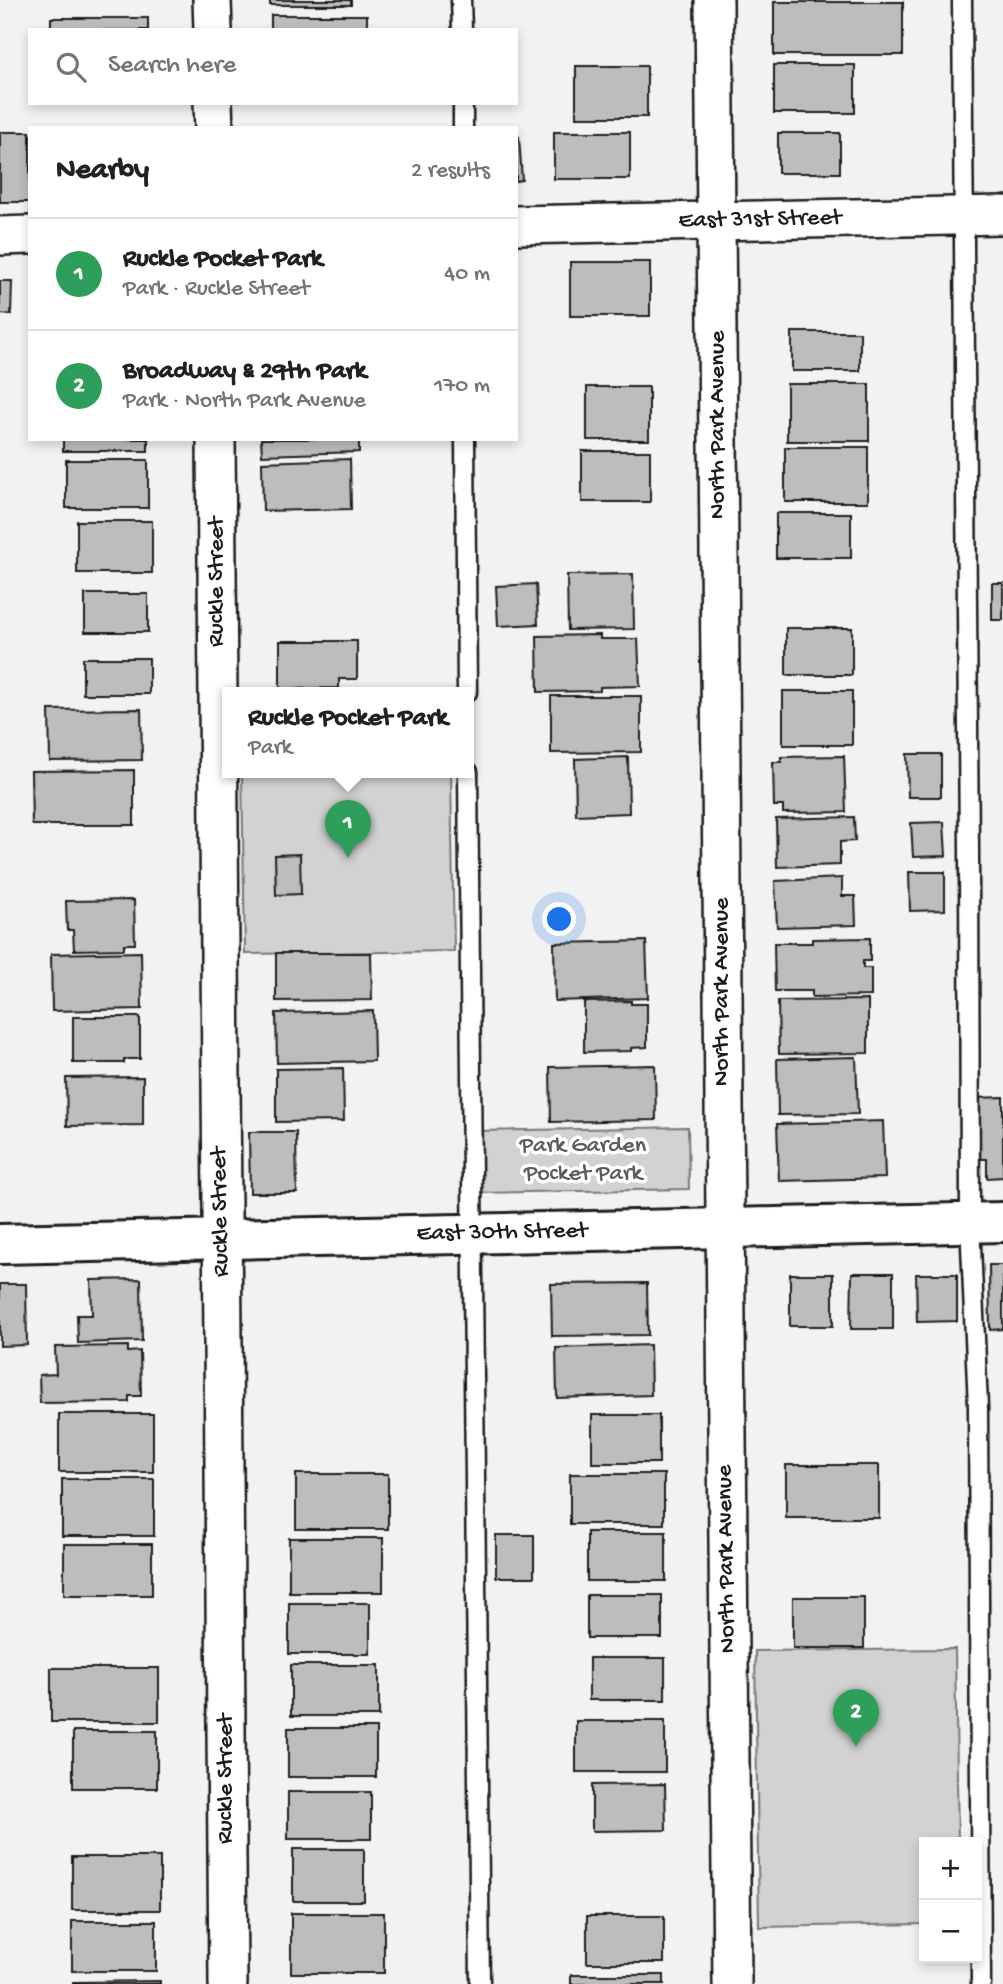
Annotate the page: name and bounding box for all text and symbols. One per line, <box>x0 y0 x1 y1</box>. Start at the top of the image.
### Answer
search box <box>28 28 518 105</box>
icon: search <box>52 48 90 86</box>
text: Search here <box>108 51 236 82</box>
text: Nearby <box>56 154 149 189</box>
text: 2 results <box>411 158 490 185</box>
street label: East 31st Street <box>678 204 844 236</box>
text: Ruckle Pocket Park <box>123 245 323 276</box>
text: 1 <box>74 261 84 288</box>
text: 40 m <box>444 261 490 288</box>
text: Park · Ruckle Street <box>123 276 310 303</box>
street label: North Park Avenue <box>704 330 733 519</box>
text: Broadway & 29th Park <box>123 357 366 388</box>
text: 2 <box>73 373 85 400</box>
text: 170 m <box>434 373 490 400</box>
text: Park · North Park Avenue <box>123 388 366 415</box>
street label: Ruckle Street <box>203 515 232 647</box>
popup <box>222 687 474 778</box>
text: Ruckle Pocket Park <box>248 704 448 735</box>
text: Park <box>248 735 292 762</box>
pin: 1 <box>325 800 371 858</box>
street label: North Park Avenue <box>708 897 737 1086</box>
your location <box>542 902 576 936</box>
park label: Park Garden Pocket Park <box>519 1132 647 1189</box>
street label: Ruckle Street <box>205 1145 237 1277</box>
street label: East 30th Street <box>416 1217 590 1249</box>
street label: North Park Avenue <box>711 1464 743 1654</box>
pin: 2 <box>833 1689 879 1747</box>
street label: Ruckle Street <box>212 1712 241 1844</box>
map controls <box>919 1837 982 1963</box>
button: + <box>919 1837 982 1900</box>
button: − <box>919 1900 982 1963</box>

